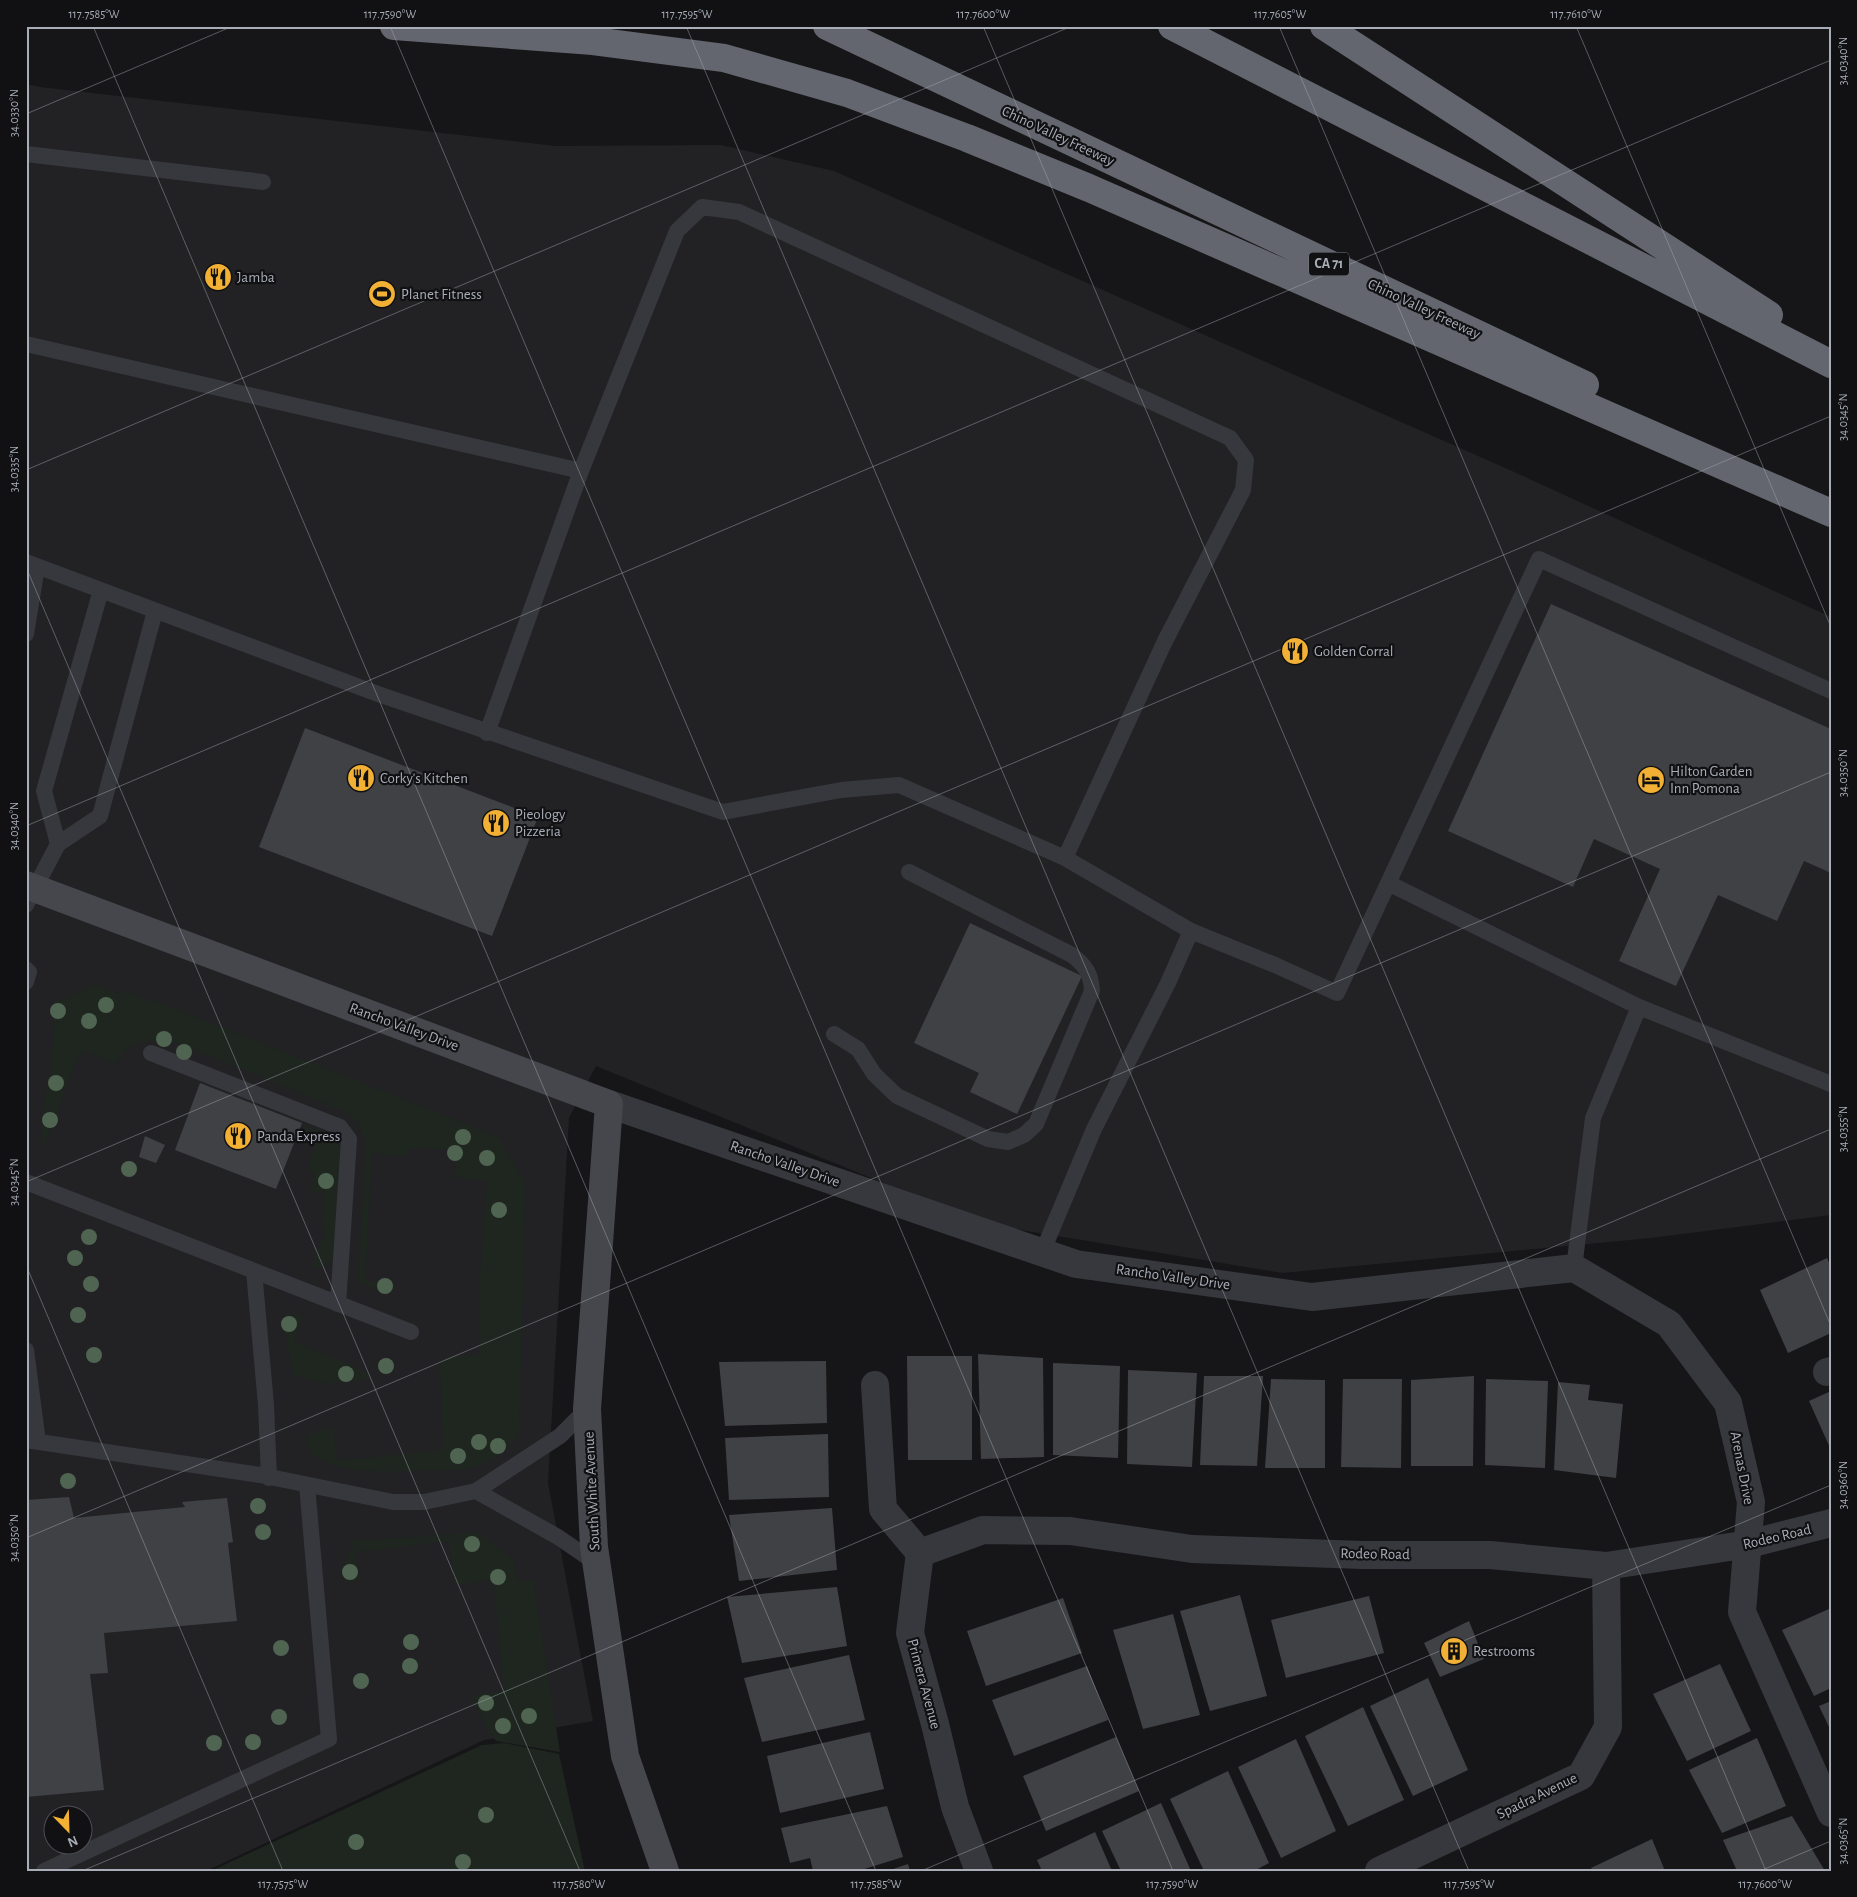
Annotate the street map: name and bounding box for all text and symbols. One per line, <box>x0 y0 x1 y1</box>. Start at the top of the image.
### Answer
text: 117.7585°W <box>68 8 120 20</box>
text: 117.7590°W <box>364 8 416 20</box>
text: 117.7595°W <box>661 8 713 20</box>
text: 117.7600°W <box>956 8 1010 20</box>
text: 117.7605°W <box>1254 8 1306 20</box>
text: 117.7610°W <box>1550 8 1602 20</box>
text: 34.0340°N <box>1837 37 1849 85</box>
text: 34.0330°N <box>8 89 20 137</box>
street label: Chino Valley Freeway <box>999 103 1117 169</box>
road number: CA 71 <box>1309 252 1349 276</box>
restaurant icon: Jamba <box>203 262 233 292</box>
place label: Jamba <box>237 270 275 285</box>
street label: Chino Valley Freeway <box>1365 276 1483 342</box>
sports icon: Planet Fitness <box>367 279 397 309</box>
place label: Planet Fitness <box>401 287 482 302</box>
text: 34.0345°N <box>1837 393 1849 441</box>
text: 34.0335°N <box>8 446 20 492</box>
restaurant icon: Golden Corral <box>1280 636 1310 666</box>
place label: Golden Corral <box>1314 644 1394 659</box>
text: 34.0350°N <box>1837 749 1849 797</box>
restaurant icon: Corky's Kitchen <box>346 763 376 793</box>
place label: Hilton Garden Inn Pomona <box>1670 764 1753 796</box>
hotel icon: Hilton Garden Inn Pomona <box>1636 765 1666 795</box>
place label: Corky's Kitchen <box>380 771 468 786</box>
text: 34.0340°N <box>8 802 20 850</box>
place label: Pieology Pizzeria <box>515 807 566 839</box>
restaurant icon: Pieology Pizzeria <box>481 808 511 838</box>
street label: Rancho Valley Drive <box>347 1000 461 1054</box>
text: 34.0355°N <box>1837 1106 1849 1152</box>
restaurant icon: Panda Express <box>223 1121 253 1151</box>
place label: Panda Express <box>257 1129 340 1144</box>
street label: Rancho Valley Drive <box>728 1138 842 1190</box>
text: 34.0345°N <box>8 1158 20 1206</box>
street label: Rancho Valley Drive <box>1115 1262 1231 1292</box>
street label: Arenas Drive <box>1728 1430 1756 1506</box>
street label: South White Avenue <box>581 1431 603 1551</box>
text: 34.0360°N <box>1837 1461 1849 1509</box>
text: 34.0350°N <box>8 1514 20 1562</box>
street label: Rodeo Road <box>1741 1522 1813 1552</box>
street label: Rodeo Road <box>1340 1546 1410 1562</box>
building icon: Restrooms <box>1439 1636 1469 1666</box>
street label: Primera Avenue <box>905 1637 943 1731</box>
place label: Restrooms <box>1473 1644 1535 1659</box>
street label: Spadra Avenue <box>1495 1770 1580 1822</box>
north arrow <box>42 1804 92 1854</box>
text: 34.0365°N <box>1837 1817 1849 1865</box>
text: N <box>65 1833 80 1849</box>
text: 117.7575°W <box>258 1878 309 1890</box>
text: 117.7580°W <box>553 1878 606 1890</box>
text: 117.7585°W <box>850 1878 902 1890</box>
text: 117.7590°W <box>1146 1878 1198 1890</box>
text: 117.7595°W <box>1443 1878 1495 1890</box>
text: 117.7600°W <box>1738 1878 1792 1890</box>

